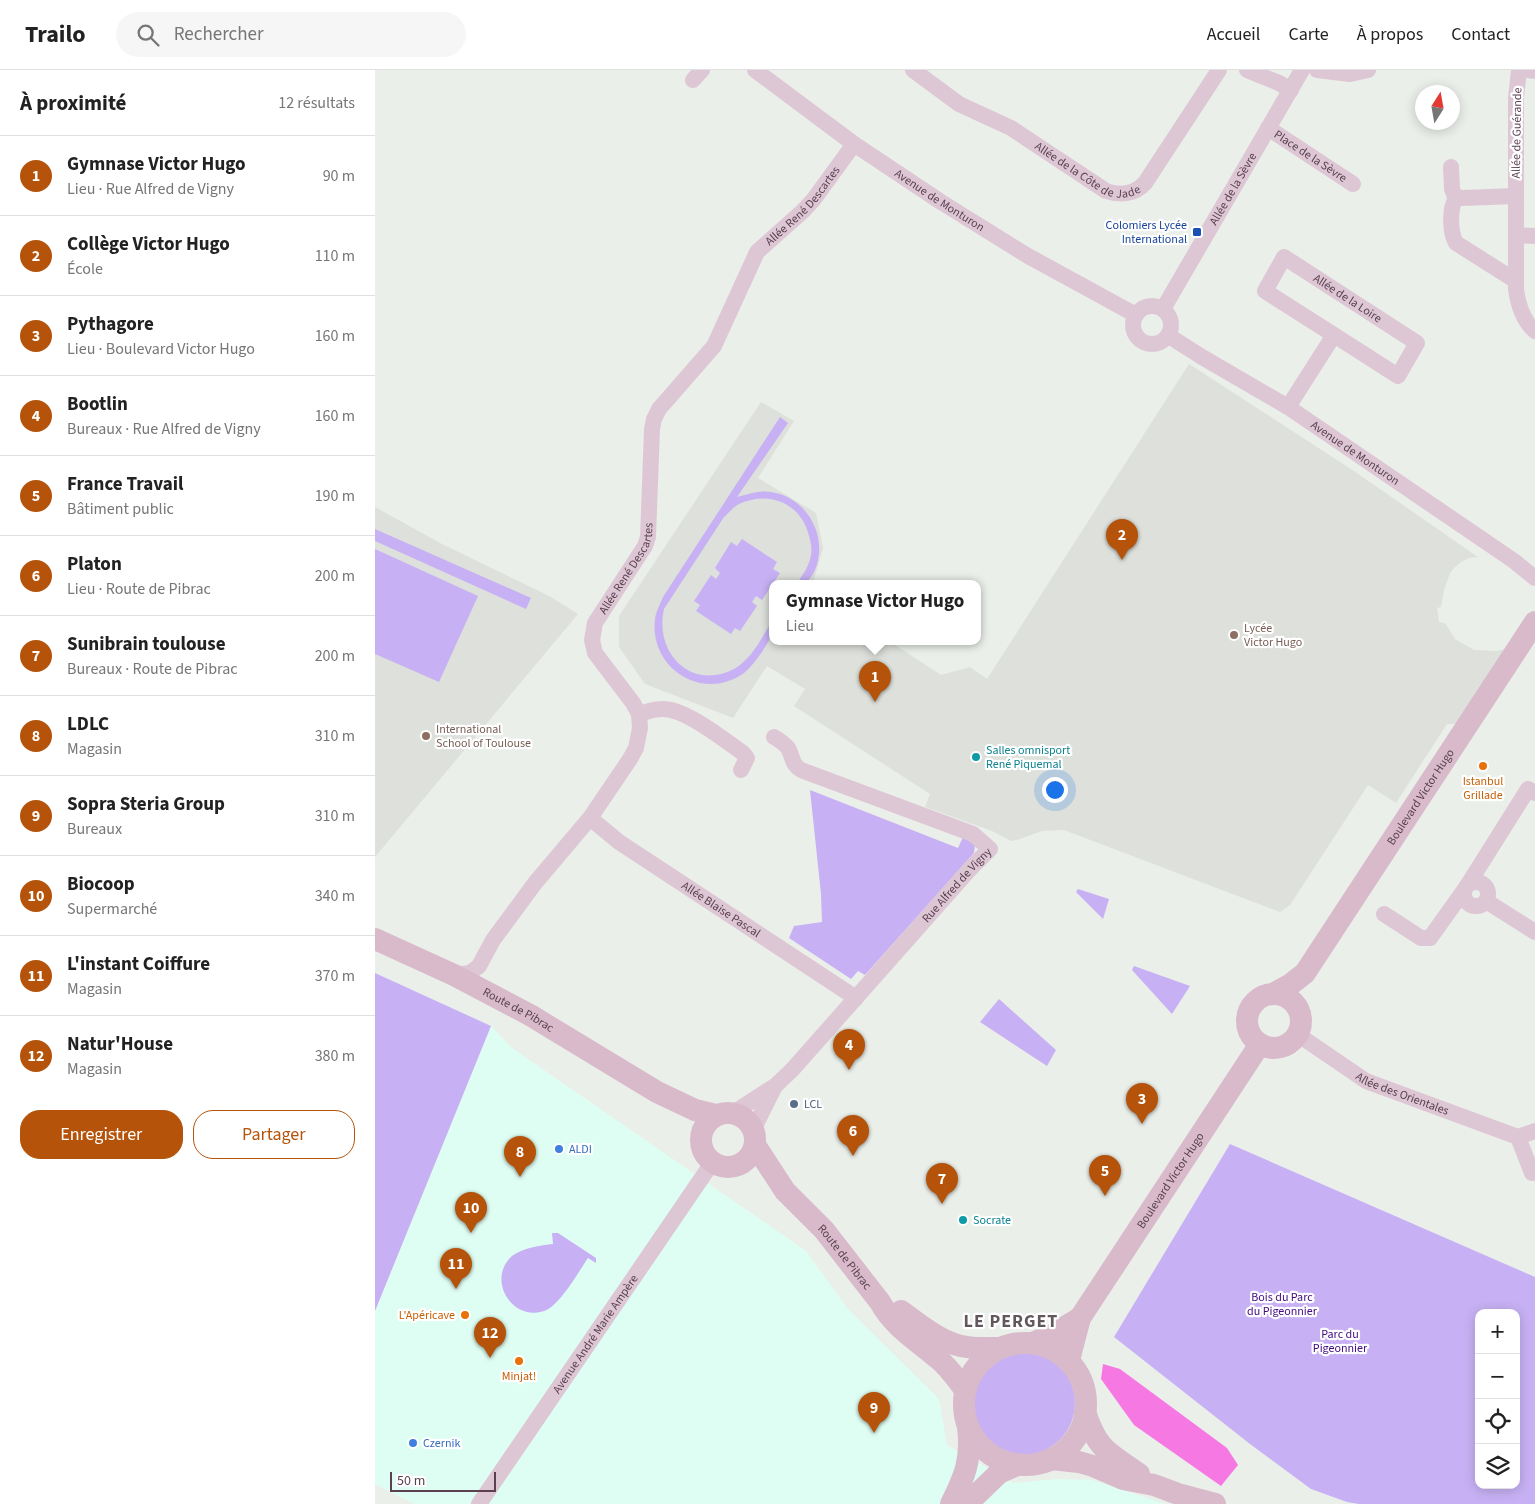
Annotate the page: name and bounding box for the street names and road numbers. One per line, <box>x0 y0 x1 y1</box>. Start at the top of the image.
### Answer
street label: Allée de Guérande <box>1508 87 1526 179</box>
street label: Place de la Sèvre <box>1271 126 1350 186</box>
street label: Allée de la Côte de Jade <box>1032 138 1144 202</box>
street label: Allée de la Sèvre <box>1205 149 1261 228</box>
street label: Allée René Descartes <box>761 163 844 249</box>
street label: Avenue de Monturon <box>891 165 988 236</box>
street label: Allée de la Loire <box>1310 270 1385 327</box>
street label: Avenue de Monturon <box>1308 417 1403 489</box>
street label: Allée René Descartes <box>594 522 657 617</box>
street label: Boulevard Victor Hugo <box>1383 745 1458 848</box>
street label: Rue Alfred de Vigny <box>918 843 996 926</box>
street label: Allée Blaise Pascal <box>678 877 764 941</box>
street label: Route de Pibrac <box>480 983 558 1036</box>
street label: Allée des Orientales <box>1352 1068 1451 1119</box>
street label: Boulevard Victor Hugo <box>1133 1129 1208 1232</box>
street label: Route de Pibrac <box>814 1220 876 1294</box>
street label: Avenue André Marie Ampère <box>548 1271 642 1397</box>

